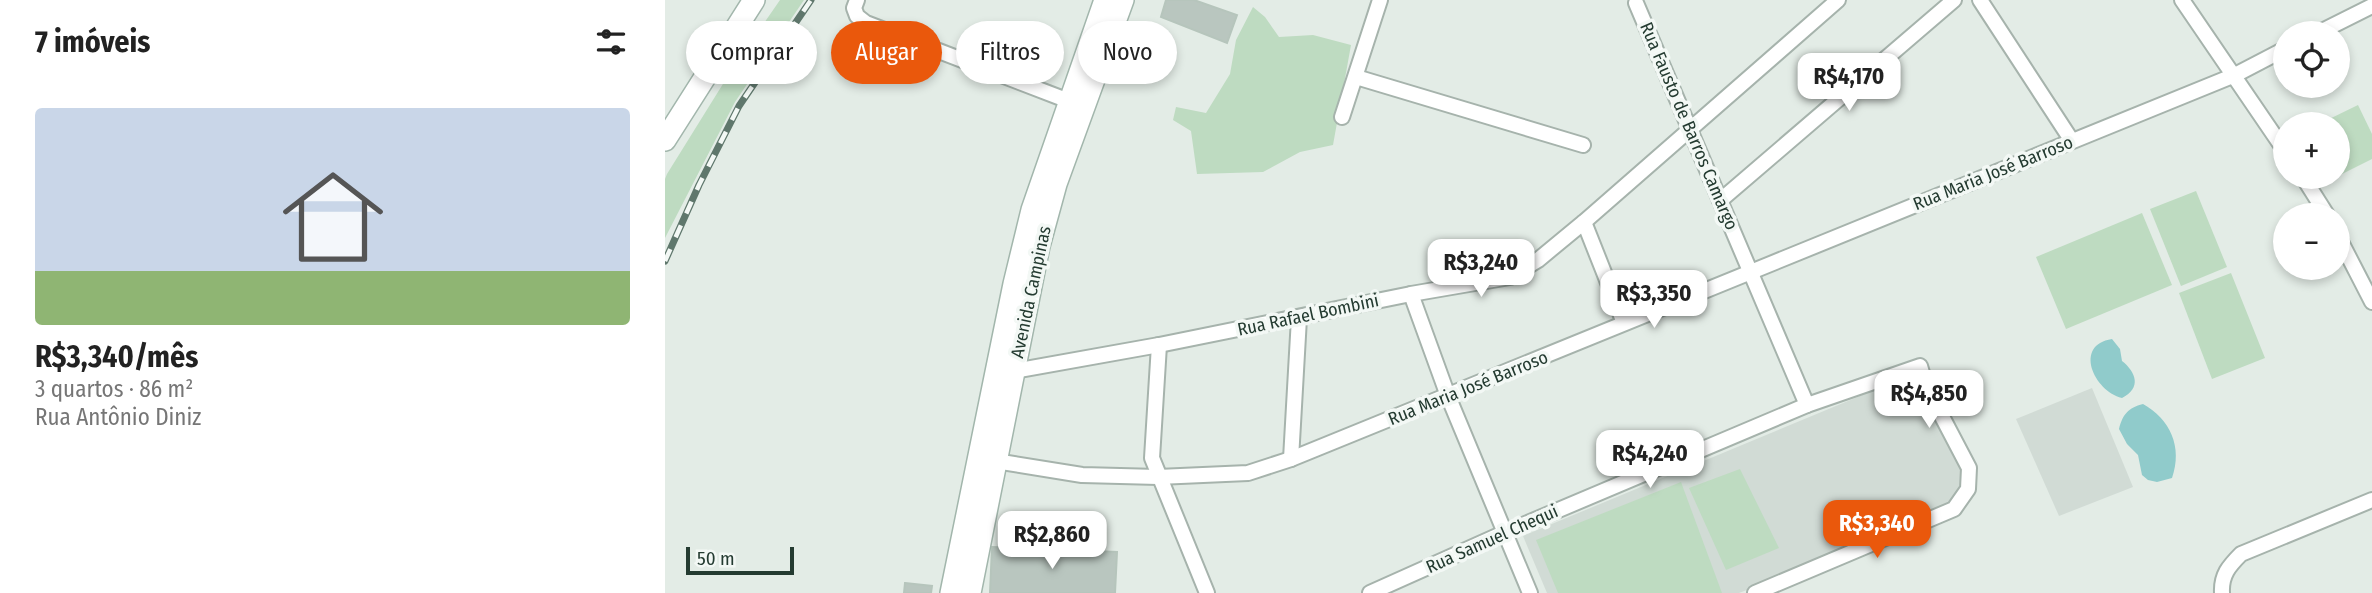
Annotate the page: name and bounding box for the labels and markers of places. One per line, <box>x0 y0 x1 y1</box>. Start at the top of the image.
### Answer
pin: R$4,170 <box>1784 54 1914 113</box>
pin: R$3,240 <box>1416 240 1546 299</box>
pin: R$3,350 <box>1589 270 1719 330</box>
pin: R$4,850 <box>1864 370 1994 430</box>
pin: R$4,240 <box>1585 430 1715 490</box>
pin: R$3,340 <box>1812 500 1942 560</box>
pin: R$2,860 <box>987 512 1117 571</box>

